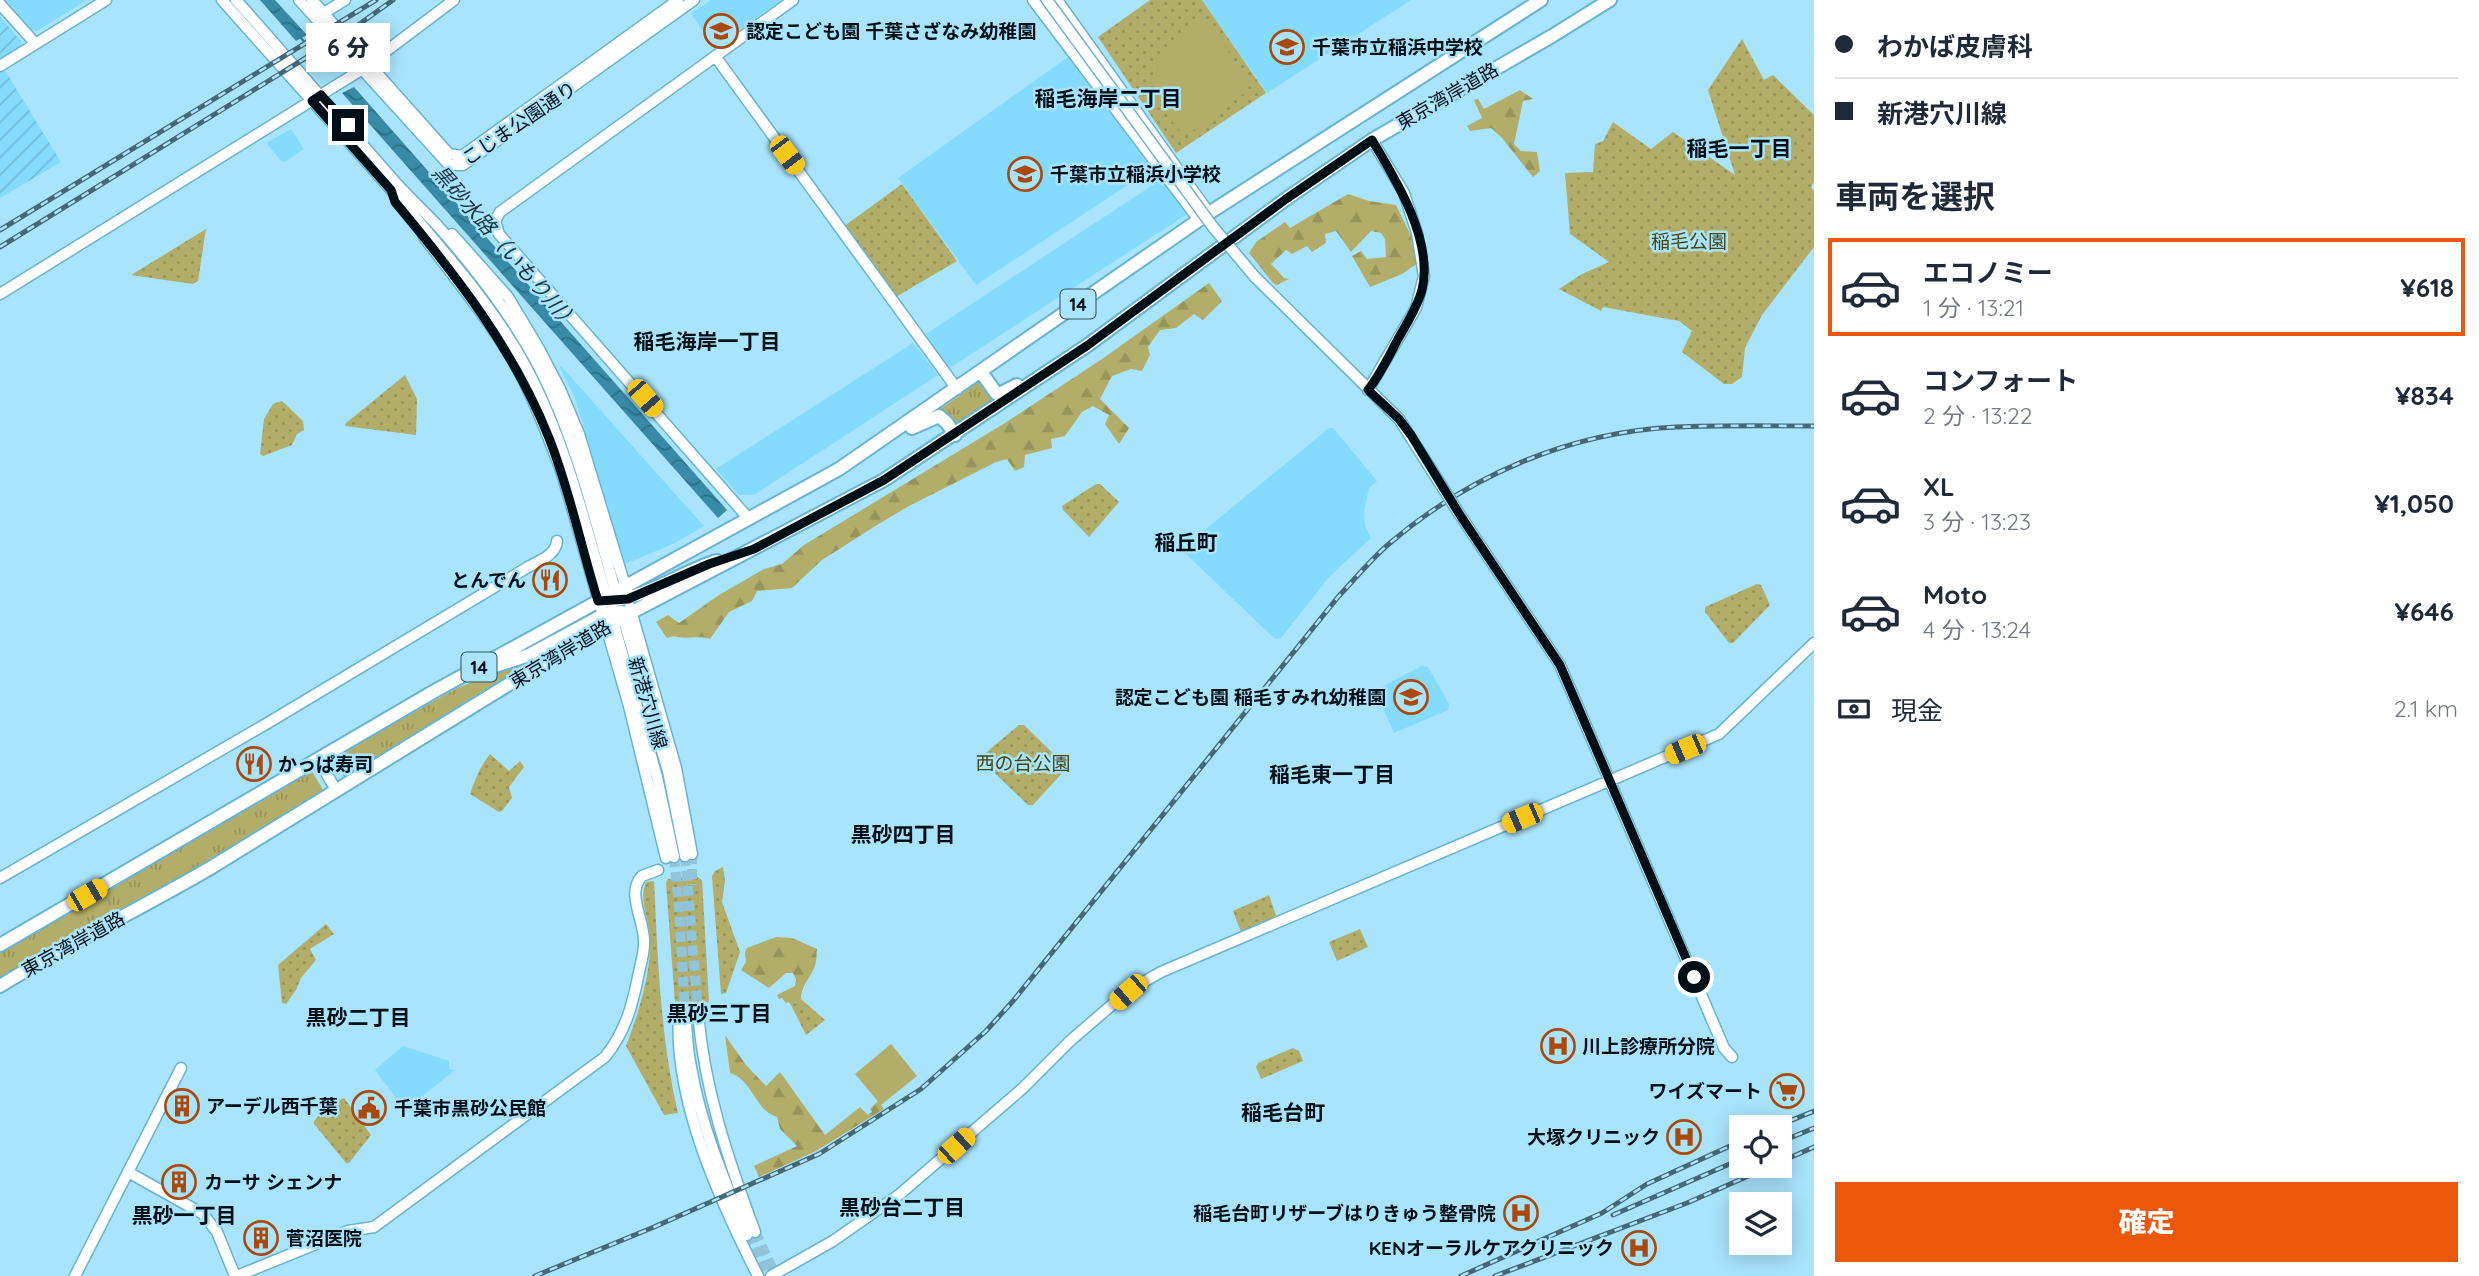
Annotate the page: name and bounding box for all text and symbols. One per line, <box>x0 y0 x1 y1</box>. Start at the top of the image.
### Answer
school or university icon: 認定こども園 千葉さざなみ幼稚園 <box>702 12 740 50</box>
place label: 認定こども園 千葉さざなみ幼稚園 <box>746 19 1036 43</box>
callout: 6 分 <box>306 24 390 72</box>
school or university icon: 千葉市立稲浜中学校 <box>1268 28 1306 66</box>
text: わかば皮膚科 <box>1877 30 2033 63</box>
text: 6 分 <box>327 33 369 62</box>
place label: 千葉市立稲浜中学校 <box>1312 35 1483 59</box>
street label: 東京湾岸道路 <box>1392 57 1502 135</box>
street label: こじま公園通り <box>457 76 581 170</box>
district label: 稲毛海岸二丁目 <box>1035 85 1182 111</box>
text: 新港穴川線 <box>1877 97 2007 130</box>
route end <box>332 109 364 141</box>
car <box>766 132 809 178</box>
district label: 稲毛一丁目 <box>1687 135 1792 161</box>
school or university icon: 千葉市立稲浜小学校 <box>1006 155 1044 193</box>
water label: 黒砂水路（いもり川） <box>427 159 585 335</box>
place label: 千葉市立稲浜小学校 <box>1050 162 1221 186</box>
text: 車両を選択 <box>1835 176 1995 216</box>
park label: 稲毛公園 <box>1651 229 1727 253</box>
icon: car <box>1839 256 1902 319</box>
text: エコノミー <box>1923 256 2053 289</box>
text: ¥618 <box>2400 271 2454 304</box>
road number: 14 <box>1060 290 1096 318</box>
text: 1 分 · 13:21 <box>1923 293 2024 322</box>
district label: 稲毛海岸一丁目 <box>634 328 781 354</box>
icon: car <box>1839 364 1902 427</box>
text: コンフォート <box>1923 364 2078 397</box>
car <box>624 375 667 421</box>
text: ¥834 <box>2395 379 2454 412</box>
text: 2 分 · 13:22 <box>1923 401 2032 430</box>
text: XL <box>1923 470 1955 503</box>
icon: car <box>1839 472 1902 535</box>
text: ¥1,050 <box>2374 487 2454 520</box>
text: 3 分 · 13:23 <box>1923 507 2031 536</box>
district label: 稲丘町 <box>1155 529 1218 555</box>
restaurant icon: とんでん <box>531 561 569 599</box>
place label: とんでん <box>451 568 526 592</box>
text: Moto <box>1923 578 1987 611</box>
icon: car <box>1839 580 1902 643</box>
text: ¥646 <box>2394 595 2454 628</box>
street label: 東京湾岸道路 <box>505 614 615 694</box>
text: 4 分 · 13:24 <box>1923 615 2031 644</box>
road number: 14 <box>462 652 496 682</box>
street label: 新港穴川線 <box>623 654 673 752</box>
school or university icon: 認定こども園 稲毛すみれ幼稚園 <box>1392 678 1430 716</box>
place label: 認定こども園 稲毛すみれ幼稚園 <box>1115 685 1386 709</box>
icon: cash <box>1835 690 1873 728</box>
text: 現金 <box>1891 694 1943 727</box>
text: 2.1 km <box>2394 694 2458 723</box>
car <box>1662 731 1709 767</box>
restaurant icon: かっぱ寿司 <box>235 745 273 783</box>
park label: 西の台公園 <box>975 751 1071 775</box>
place label: かっぱ寿司 <box>278 752 373 776</box>
district label: 稲毛東一丁目 <box>1269 761 1395 787</box>
car <box>1499 800 1546 836</box>
district label: 黒砂四丁目 <box>851 821 956 847</box>
car <box>64 875 111 915</box>
street label: 東京湾岸道路 <box>17 906 129 982</box>
route start <box>1678 961 1710 993</box>
car <box>1106 970 1151 1014</box>
district label: 黒砂三丁目 <box>667 1000 772 1026</box>
district label: 黒砂二丁目 <box>306 1004 411 1030</box>
hospital icon: 川上診療所分院 <box>1539 1027 1577 1065</box>
place label: 川上診療所分院 <box>1582 1034 1715 1058</box>
supermarket icon: ワイズマート <box>1768 1072 1806 1110</box>
place label: ワイズマート <box>1649 1079 1762 1103</box>
building icon: アーデル西千葉 <box>163 1087 201 1125</box>
public building icon: 千葉市黒砂公民館 <box>350 1089 388 1127</box>
place label: アーデル西千葉 <box>206 1094 338 1118</box>
place label: 千葉市黒砂公民館 <box>394 1096 546 1120</box>
district label: 稲毛台町 <box>1241 1099 1325 1125</box>
map controls <box>1729 1115 1792 1255</box>
button: locate <box>1729 1115 1792 1178</box>
hospital icon: 大塚クリニック <box>1665 1118 1703 1156</box>
car <box>934 1124 979 1168</box>
place label: 大塚クリニック <box>1527 1125 1660 1149</box>
building icon: カーサ シェンナ <box>160 1163 198 1201</box>
place label: カーサ シェンナ <box>204 1170 342 1194</box>
button: 確定 <box>1835 1182 2458 1262</box>
button: layers <box>1729 1192 1792 1255</box>
district label: 黒砂台二丁目 <box>839 1194 965 1220</box>
hospital icon: 稲毛台町リザーブはりきゅう整骨院 <box>1502 1194 1540 1232</box>
place label: 稲毛台町リザーブはりきゅう整骨院 <box>1193 1201 1496 1225</box>
district label: 黒砂一丁目 <box>132 1202 237 1228</box>
building icon: 菅沼医院 <box>242 1219 280 1257</box>
place label: 菅沼医院 <box>286 1226 362 1250</box>
hospital icon: KENオーラルケアクリニック <box>1620 1229 1658 1267</box>
place label: KENオーラルケアクリニック <box>1369 1236 1614 1260</box>

